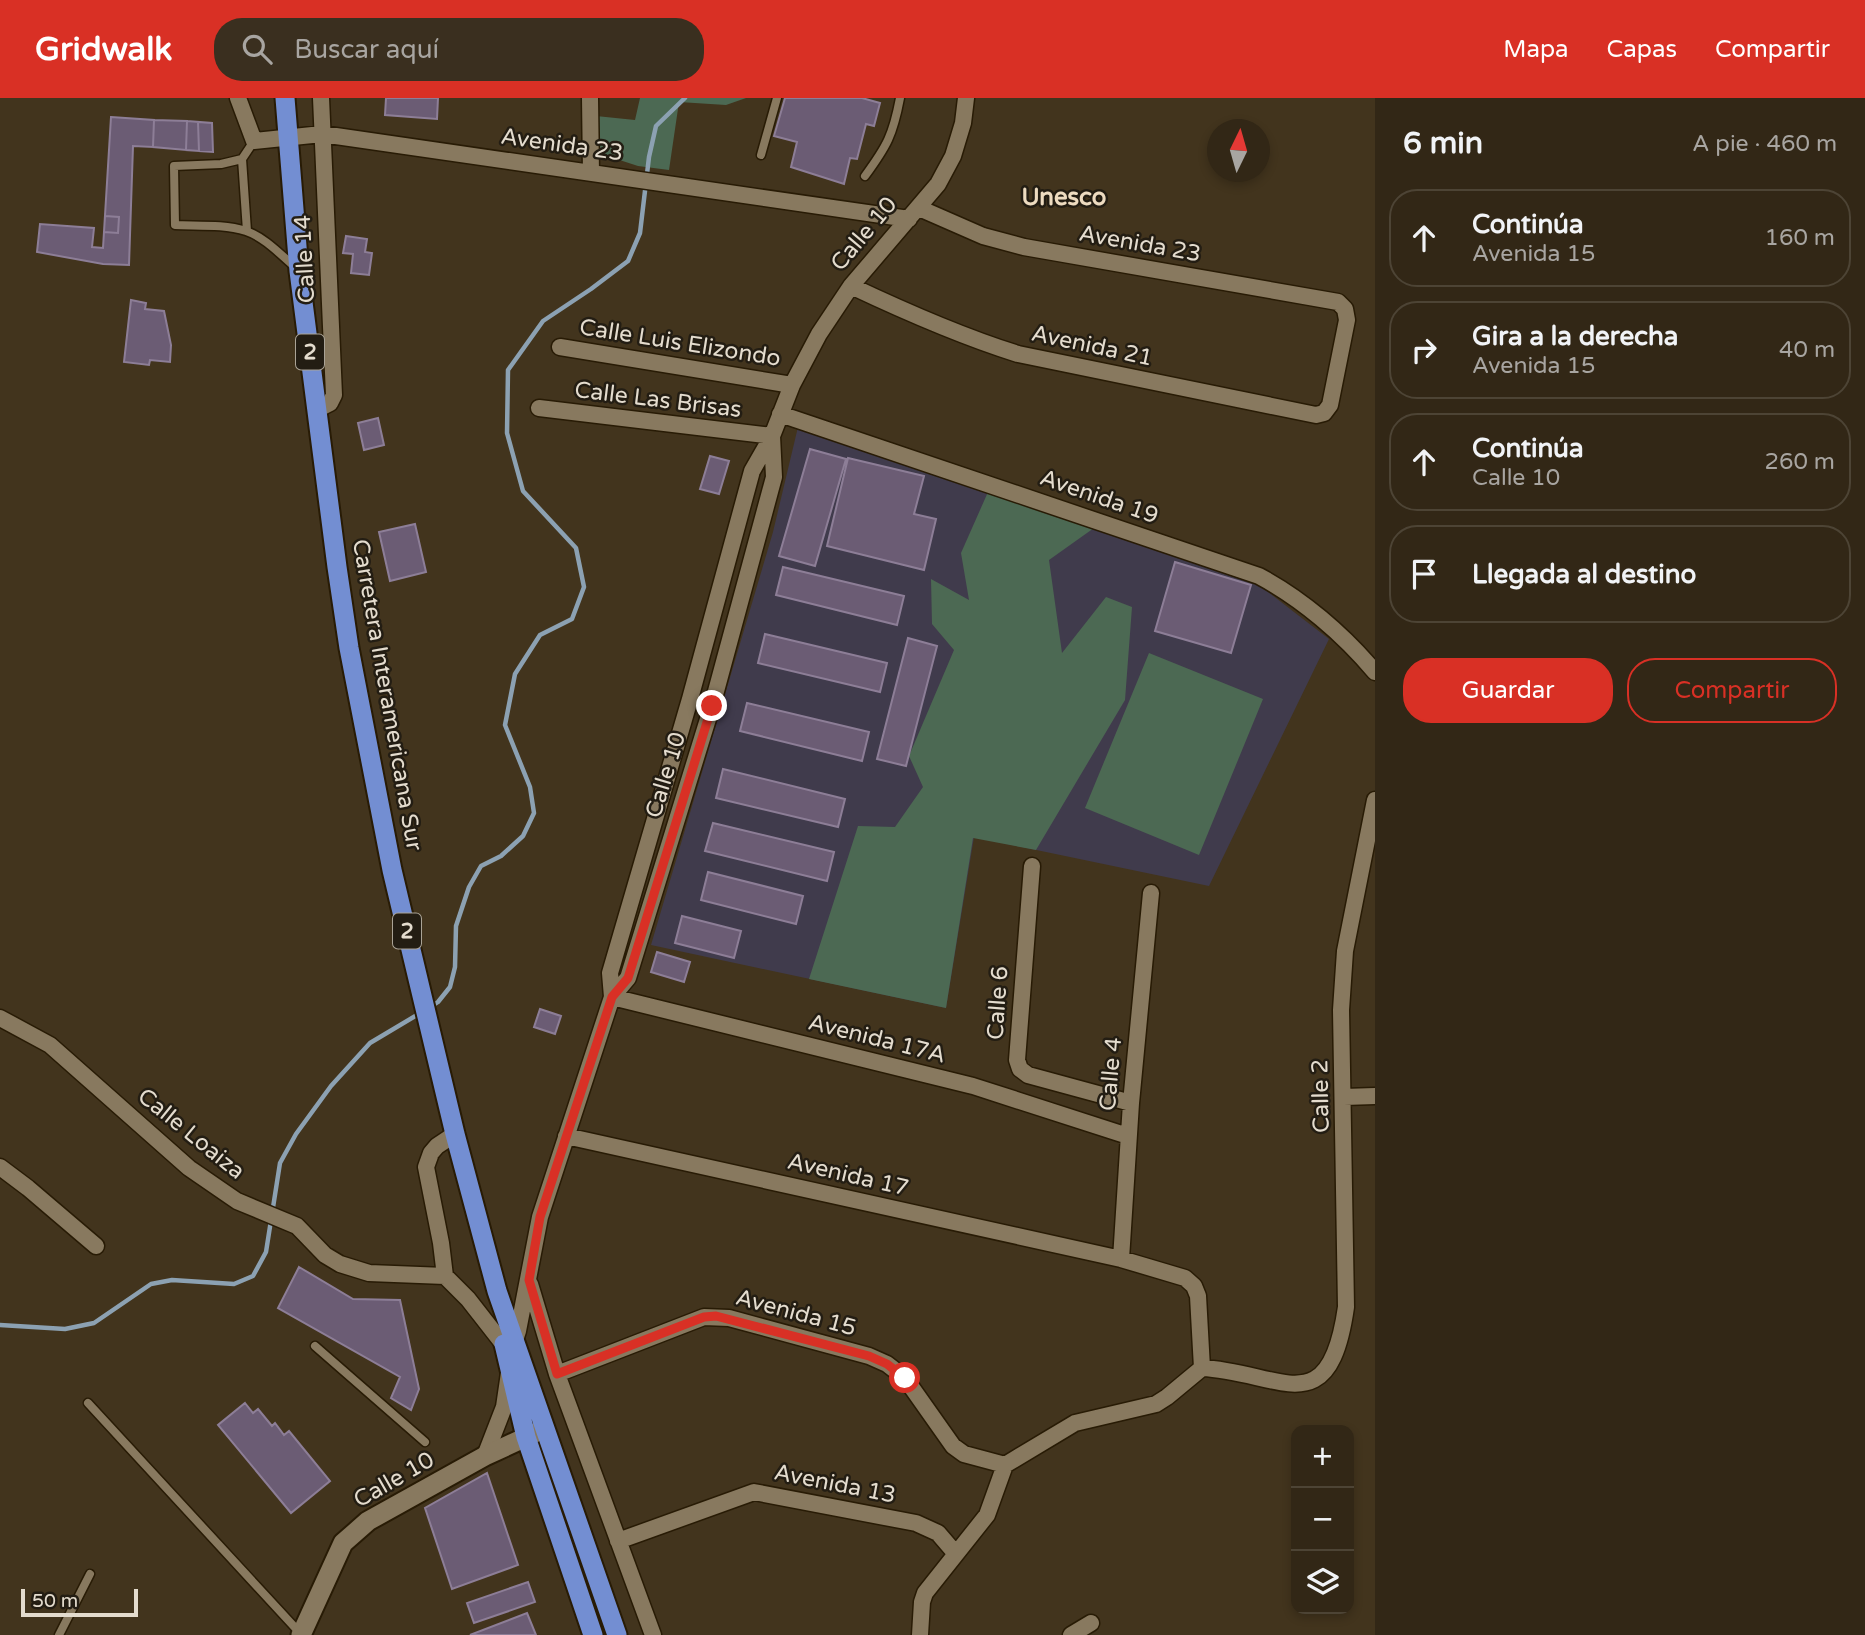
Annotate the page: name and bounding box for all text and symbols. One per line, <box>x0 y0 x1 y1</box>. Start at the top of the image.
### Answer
search box <box>214 18 704 81</box>
text: Gridwalk <box>35 30 172 69</box>
icon: search <box>238 30 276 68</box>
text: Buscar aquí <box>294 34 439 65</box>
text: Mapa <box>1503 35 1569 64</box>
text: Capas <box>1607 35 1677 64</box>
text: Compartir <box>1715 35 1830 64</box>
north arrow <box>1207 119 1270 182</box>
street label: Avenida 23 <box>499 123 625 167</box>
text: 6 min <box>1403 125 1483 162</box>
text: A pie · 460 m <box>1692 130 1837 158</box>
district label: Unesco <box>1022 183 1106 212</box>
street label: Calle 10 <box>825 191 903 277</box>
text: Continúa <box>1472 209 1584 240</box>
street label: Calle 14 <box>289 214 321 304</box>
street label: Avenida 23 <box>1077 219 1203 269</box>
icon: ahead <box>1405 219 1443 257</box>
text: 160 m <box>1765 224 1835 252</box>
text: Avenida 15 <box>1472 240 1595 268</box>
street label: Calle Luis Elizondo <box>577 313 783 373</box>
street label: Avenida 21 <box>1029 319 1155 373</box>
text: Gira a la derecha <box>1472 321 1678 352</box>
icon: right <box>1405 331 1443 369</box>
road number: 2 <box>296 334 324 370</box>
text: 40 m <box>1779 336 1835 364</box>
text: Avenida 15 <box>1472 352 1595 380</box>
street label: Calle Las Brisas <box>573 376 743 424</box>
text: Continúa <box>1472 433 1584 464</box>
icon: ahead <box>1405 443 1443 481</box>
text: 260 m <box>1765 448 1835 476</box>
street label: Avenida 19 <box>1036 464 1162 530</box>
text: Calle 10 <box>1472 464 1560 492</box>
street label: Carretera Interamericana Sur <box>346 537 428 853</box>
icon: arrive <box>1405 555 1443 593</box>
text: Llegada al destino <box>1472 559 1696 590</box>
button: Guardar <box>1403 658 1613 723</box>
button: Compartir <box>1627 658 1837 723</box>
route end <box>696 690 727 721</box>
street label: Calle 10 <box>640 729 692 821</box>
road number: 2 <box>393 914 421 948</box>
street label: Calle 6 <box>981 965 1015 1041</box>
street label: Avenida 17A <box>805 1008 949 1070</box>
street label: Calle 4 <box>1094 1036 1128 1112</box>
street label: Calle 2 <box>1306 1059 1336 1133</box>
street label: Calle Loaiza <box>132 1082 250 1186</box>
street label: Avenida 17 <box>785 1147 911 1203</box>
street label: Avenida 15 <box>733 1284 859 1342</box>
route start <box>889 1362 920 1393</box>
map controls <box>1291 1425 1354 1614</box>
button: + <box>1291 1425 1354 1488</box>
street label: Calle 10 <box>349 1446 439 1514</box>
street label: Avenida 13 <box>772 1458 898 1510</box>
button: − <box>1291 1488 1354 1551</box>
button: layers <box>1291 1551 1354 1614</box>
scale bar <box>21 1586 138 1618</box>
text: 50 m <box>32 1590 78 1612</box>

